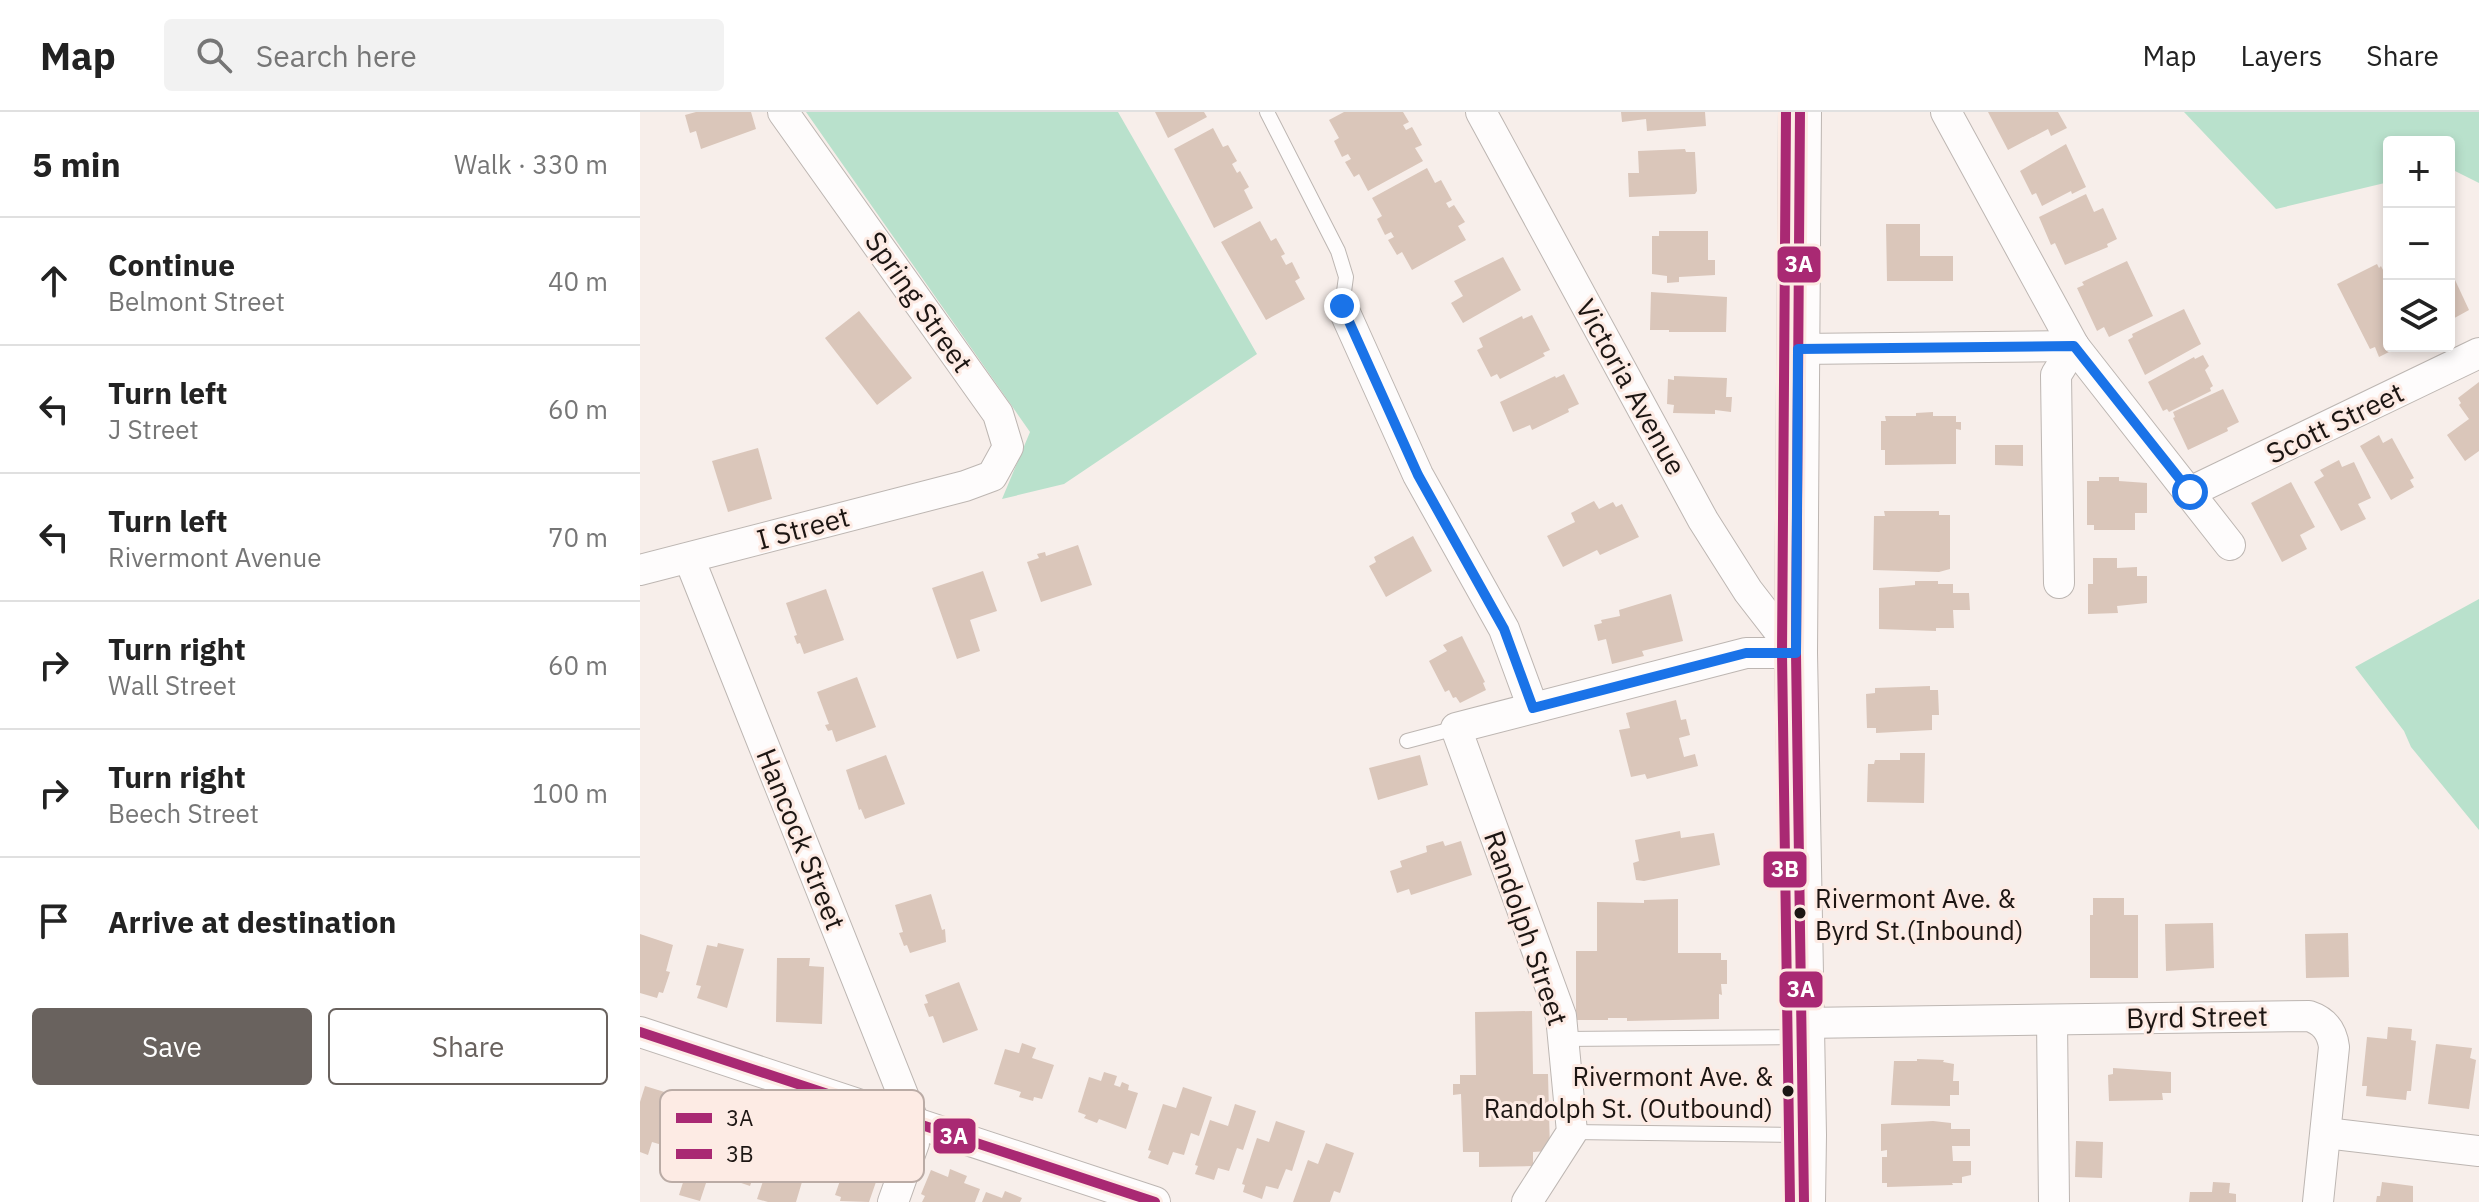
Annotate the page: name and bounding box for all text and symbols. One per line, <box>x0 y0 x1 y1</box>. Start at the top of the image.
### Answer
search box <box>164 19 724 91</box>
text: Map <box>40 31 116 80</box>
icon: search <box>192 33 236 77</box>
text: Search here <box>256 36 417 75</box>
text: Map <box>2142 37 2196 74</box>
text: Layers <box>2240 37 2322 74</box>
text: Share <box>2366 37 2439 74</box>
map controls <box>2383 136 2455 352</box>
button: + <box>2383 136 2455 208</box>
text: 5 min <box>32 142 121 186</box>
text: Walk · 330 m <box>454 147 608 181</box>
button: − <box>2383 208 2455 280</box>
street label: Spring Street <box>857 224 982 379</box>
text: Continue <box>108 245 235 284</box>
line badge: 3A <box>1776 245 1822 284</box>
text: 3A <box>1785 249 1813 278</box>
icon: ahead <box>32 259 76 303</box>
text: 40 m <box>548 264 608 298</box>
button: layers <box>2383 280 2455 352</box>
text: Belmont Street <box>108 284 285 318</box>
route end <box>1324 288 1360 324</box>
street label: Victoria Avenue <box>1568 292 1695 481</box>
text: Turn left <box>108 373 227 412</box>
street label: Scott Street <box>2260 373 2410 472</box>
icon: left <box>32 387 76 431</box>
text: 60 m <box>548 392 608 426</box>
text: J Street <box>108 412 199 446</box>
route start <box>2172 474 2208 510</box>
street label: I Street <box>752 497 853 558</box>
text: Turn left <box>108 501 227 540</box>
icon: left <box>32 515 76 559</box>
text: 70 m <box>548 520 608 554</box>
text: Rivermont Avenue <box>108 540 322 574</box>
text: Turn right <box>108 629 246 668</box>
icon: right <box>32 643 76 687</box>
text: 60 m <box>548 648 608 682</box>
text: Wall Street <box>108 668 236 702</box>
street label: Hancock Street <box>748 743 855 935</box>
text: Turn right <box>108 757 246 796</box>
icon: right <box>32 771 76 815</box>
text: 100 m <box>532 776 608 810</box>
text: Beech Street <box>108 796 259 830</box>
street label: Randolph Street <box>1476 826 1577 1030</box>
line badge: 3B <box>1762 850 1808 889</box>
text: 3B <box>1771 854 1799 883</box>
place label: Rivermont Ave. & Byrd St.(Inbound) <box>1815 881 2023 947</box>
icon: arrive <box>32 899 76 943</box>
text: Arrive at destination <box>108 902 396 941</box>
marker: Rivermont Ave. & Byrd St.(Inbound) <box>1792 905 1808 921</box>
line badge: 3A <box>1778 970 1824 1009</box>
text: 3A <box>1787 974 1815 1003</box>
street label: Byrd Street <box>2126 997 2268 1036</box>
button: Save <box>32 1008 312 1085</box>
button: Share <box>328 1008 608 1085</box>
place label: Rivermont Ave. & Randolph St. (Outbound) <box>1484 1059 1773 1125</box>
marker: Rivermont Ave. & Randolph St. (Outbound) <box>1780 1083 1796 1099</box>
legend <box>660 1090 924 1182</box>
text: 3A <box>726 1103 753 1132</box>
line badge: 3A <box>932 1117 977 1155</box>
text: 3A <box>940 1121 968 1150</box>
text: 3B <box>726 1139 754 1168</box>

